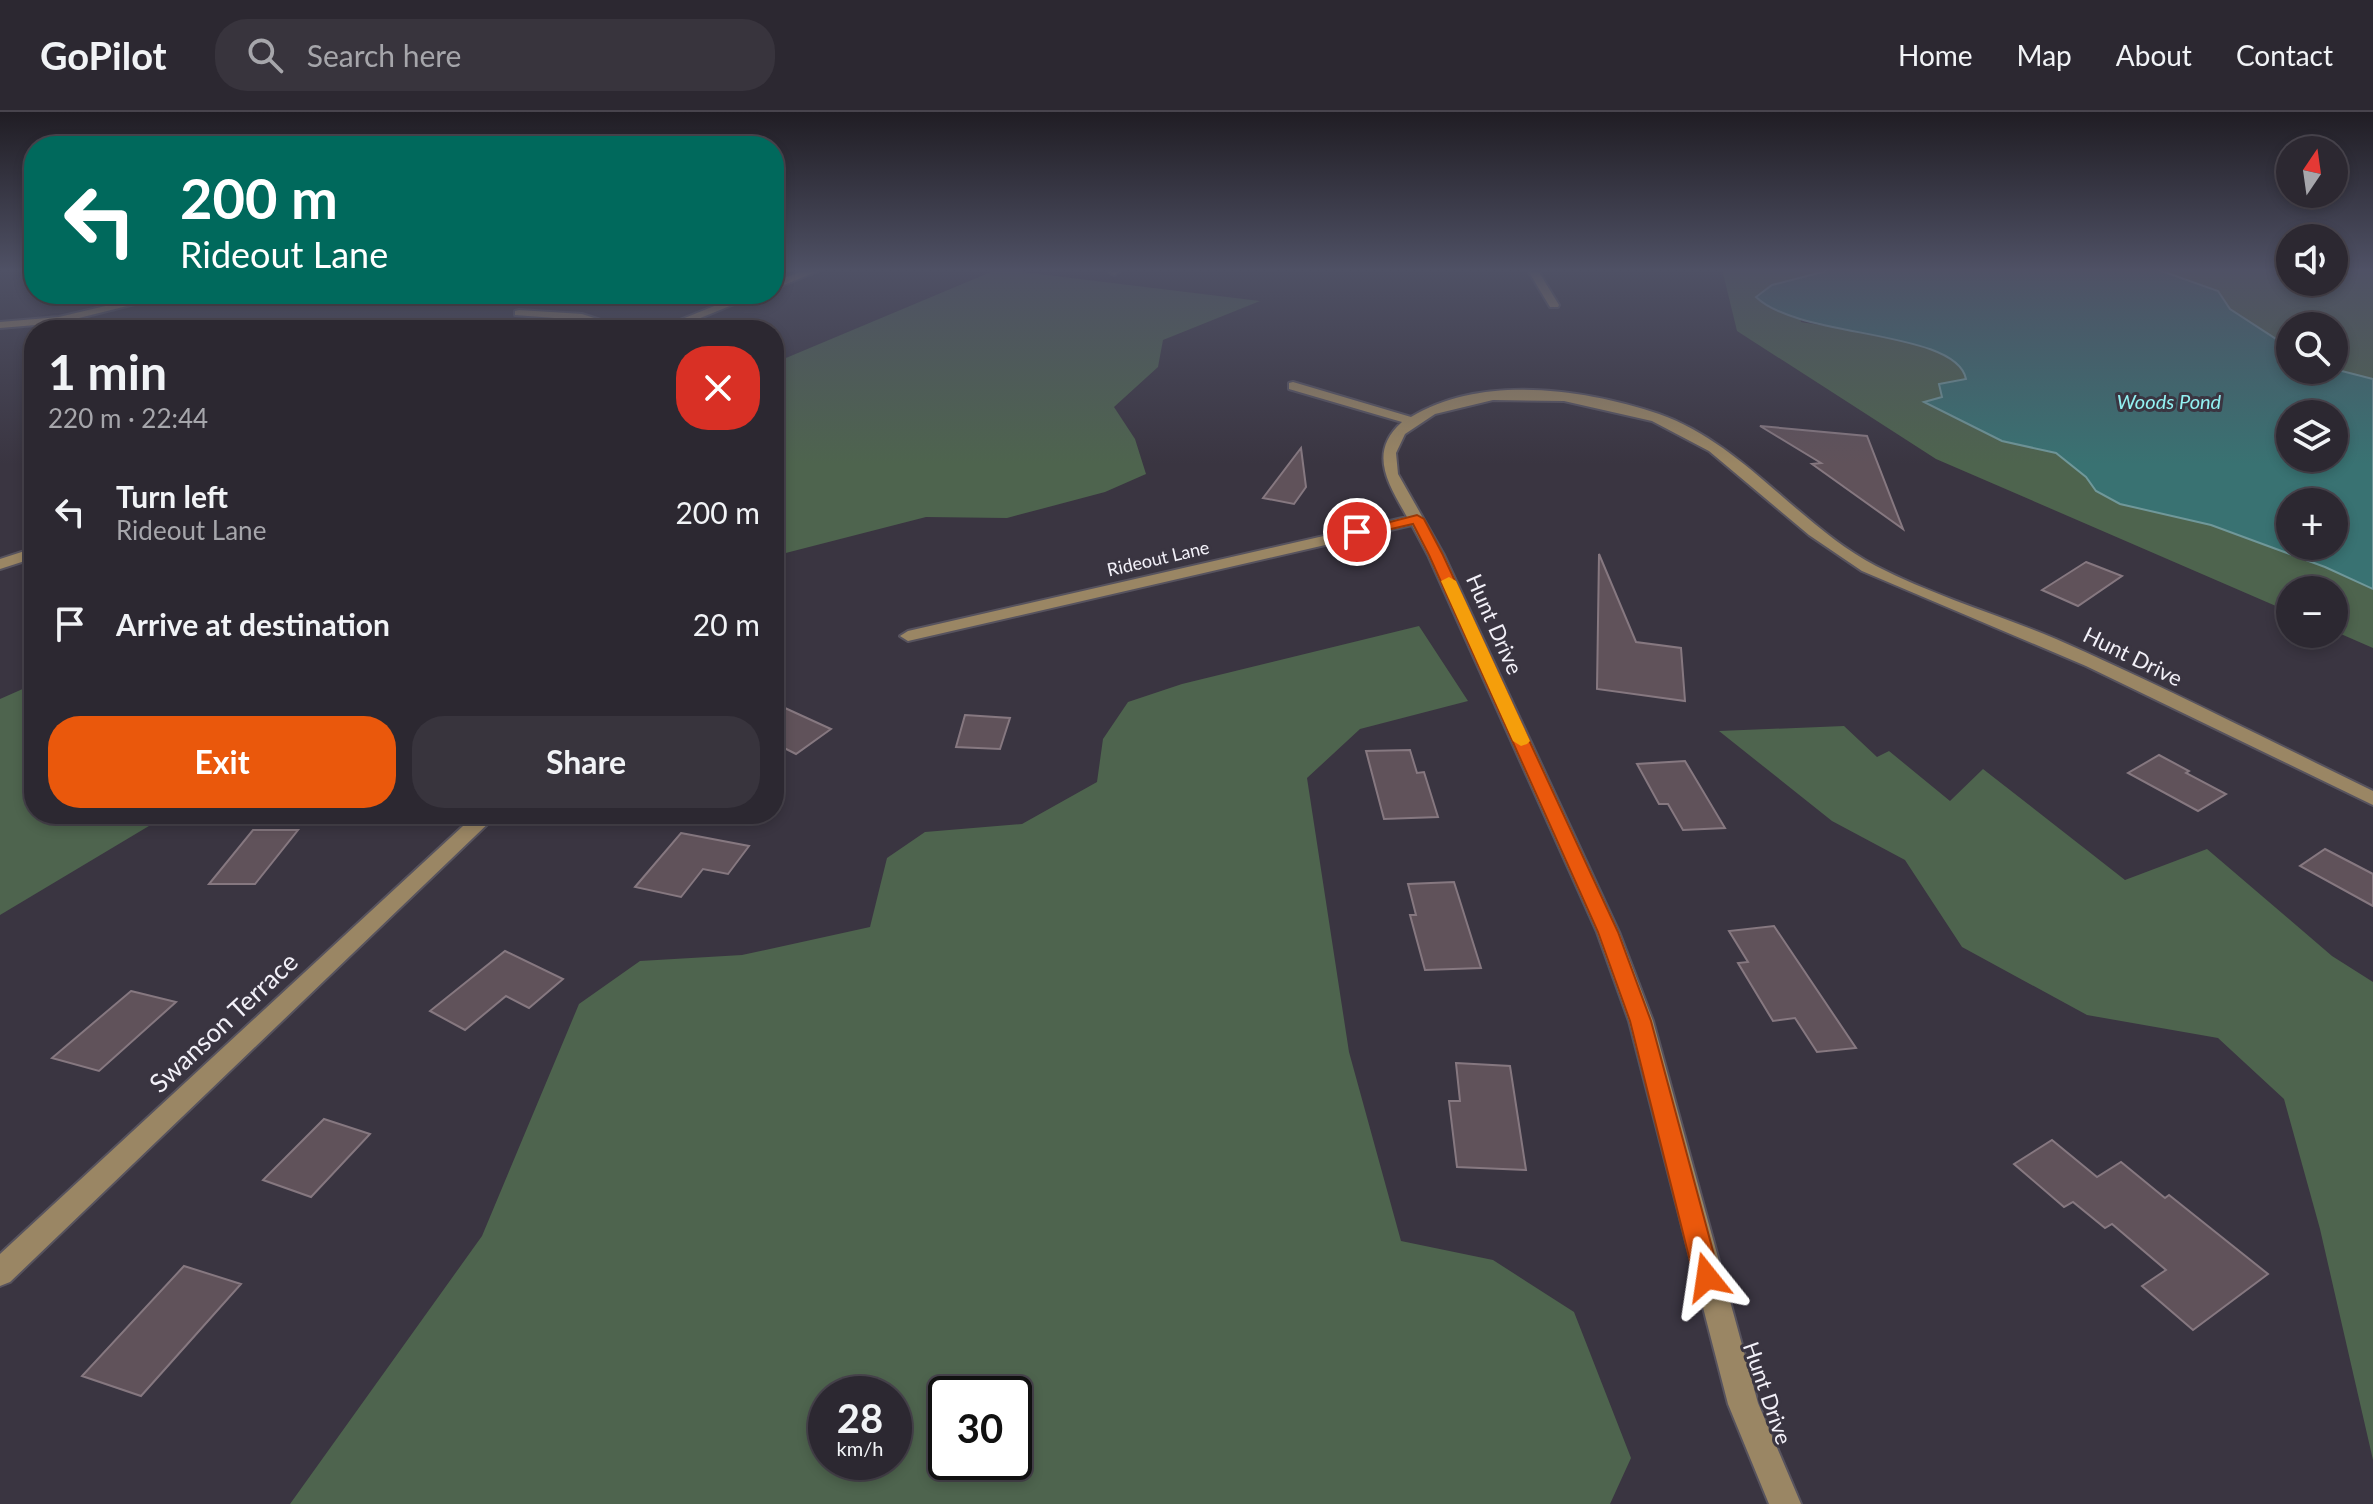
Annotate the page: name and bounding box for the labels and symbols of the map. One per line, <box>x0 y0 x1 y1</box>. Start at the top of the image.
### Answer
north arrow <box>2276 136 2348 208</box>
water label: Woods Pond <box>2117 389 2222 413</box>
pin <box>1323 498 1391 566</box>
street label: Rideout Lane <box>1105 536 1211 580</box>
street label: Hunt Drive <box>1461 570 1529 678</box>
street label: Hunt Drive <box>2079 620 2187 692</box>
street label: Swanson Terrace <box>142 945 304 1099</box>
position arrow <box>1665 1235 1749 1319</box>
street label: Hunt Drive <box>1738 1338 1798 1448</box>
speed limit sign: 30 <box>928 1376 1032 1480</box>

